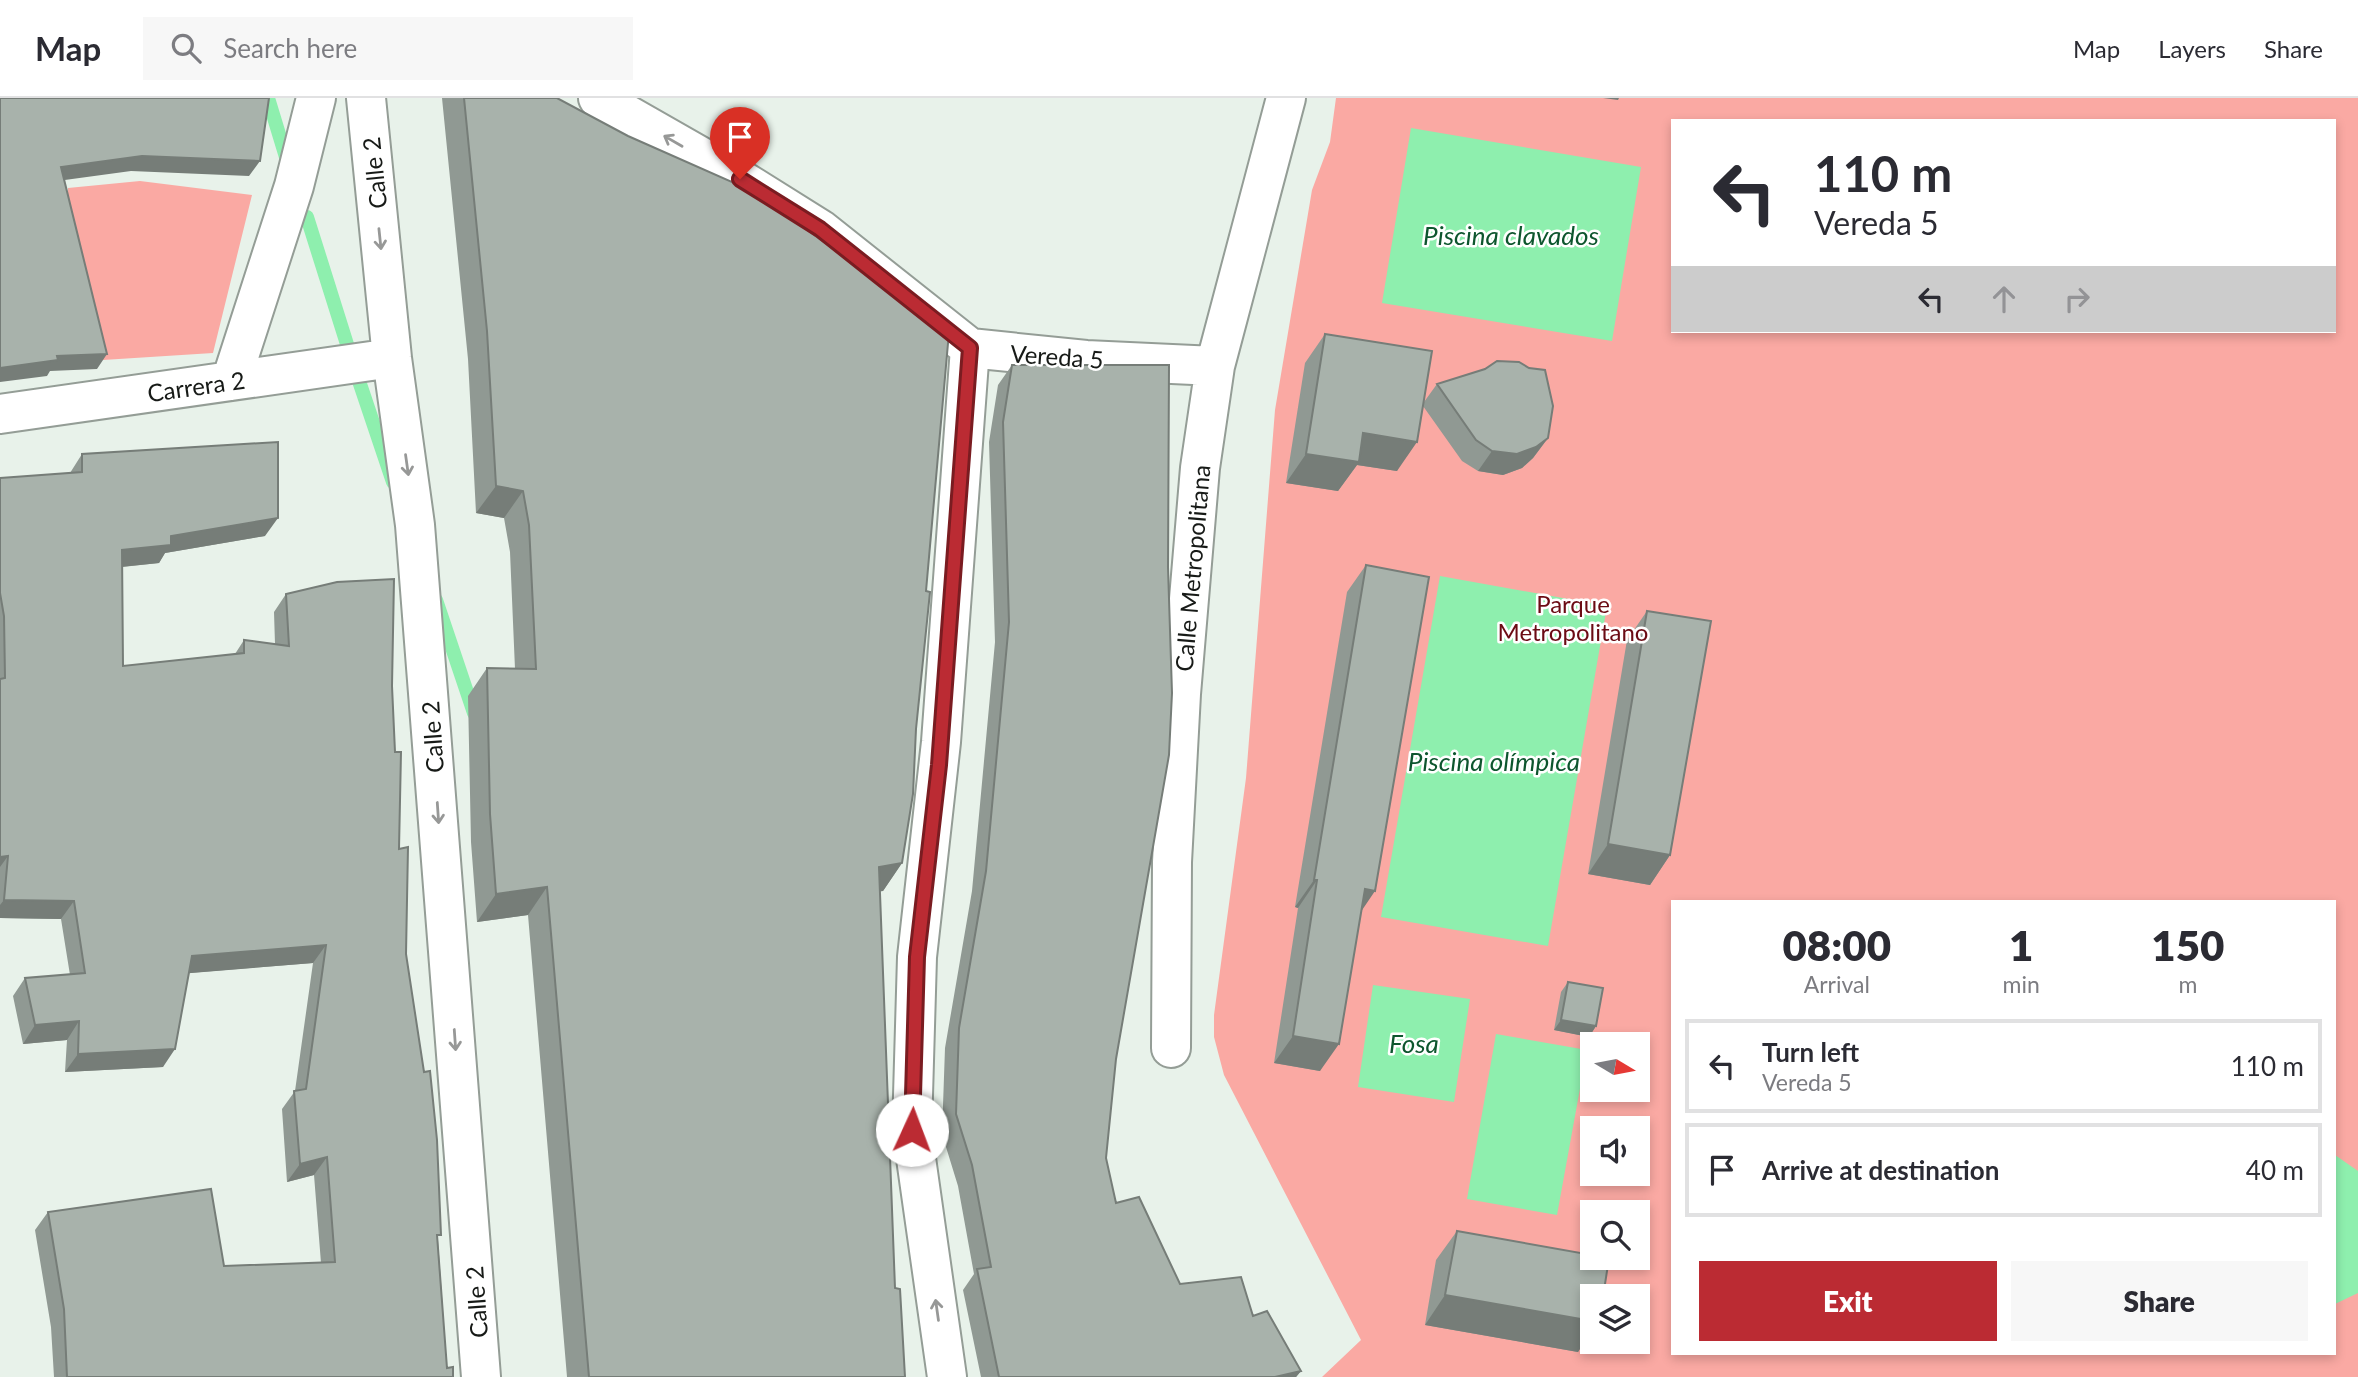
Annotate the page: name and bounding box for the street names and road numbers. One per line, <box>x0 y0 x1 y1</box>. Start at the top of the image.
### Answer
street label: Calle 2 <box>356 136 392 210</box>
street label: Vereda 5 <box>1009 338 1105 374</box>
street label: Carrera 2 <box>145 365 247 407</box>
street label: Calle Metropolitana <box>1169 463 1215 673</box>
street label: Calle 2 <box>415 700 449 774</box>
street label: Calle 2 <box>459 1265 493 1339</box>

